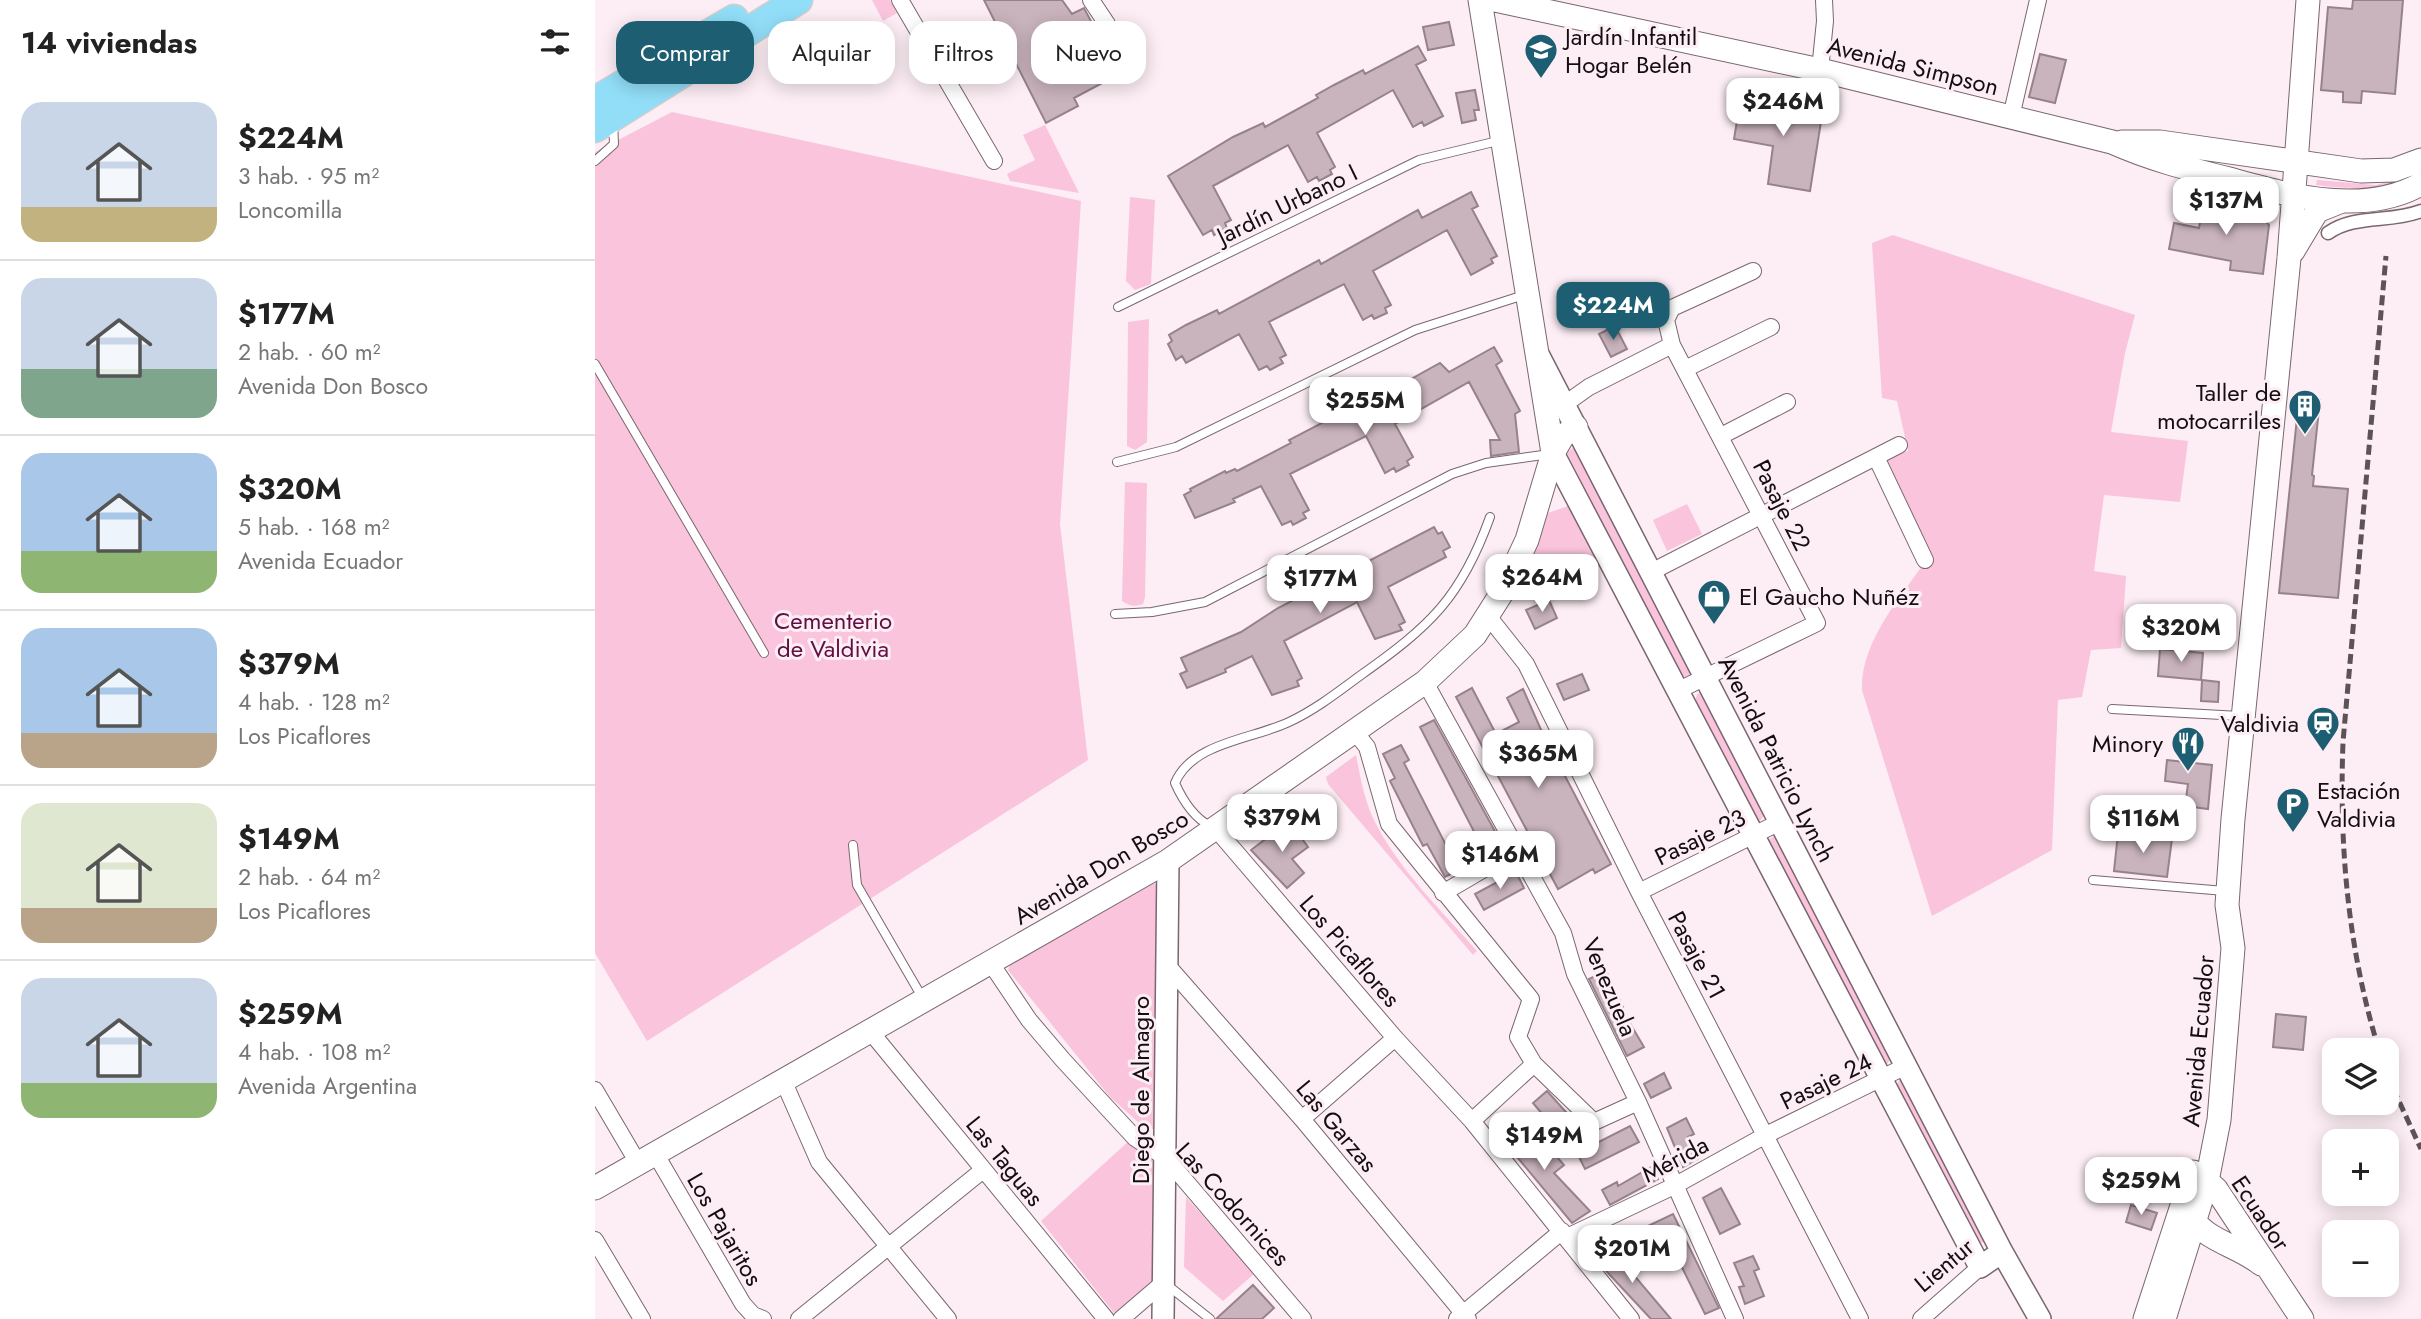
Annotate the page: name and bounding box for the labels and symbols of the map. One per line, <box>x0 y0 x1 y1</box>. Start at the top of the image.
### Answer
place label: Jardín Infantil Hogar Belén <box>1562 19 1697 82</box>
street label: Avenida Simpson <box>1824 28 2002 104</box>
school or university icon: Jardín Infantil Hogar Belén <box>1522 31 1560 80</box>
pin: $246M <box>1734 78 1832 138</box>
street label: Jardín Urbano I <box>1208 155 1363 254</box>
pin: $137M <box>2177 177 2275 237</box>
pin: $224M <box>1564 282 1662 342</box>
place label: Taller de motocarriles <box>2157 375 2281 438</box>
pin: $255M <box>1316 378 1414 437</box>
building icon: Taller de motocarriles <box>2286 387 2324 436</box>
street label: Pasaje 22 <box>1744 453 1820 557</box>
pin: $264M <box>1493 554 1591 614</box>
pin: $177M <box>1271 556 1369 615</box>
shop icon: El Gaucho Nuñéz <box>1695 577 1733 626</box>
place label: El Gaucho Nuñéz <box>1739 579 1919 614</box>
park label: Cementerio de Valdivia <box>774 603 892 666</box>
pin: $320M <box>2132 604 2230 664</box>
street label: Avenida Patricio Lynch <box>1710 650 1844 868</box>
station icon: Valdivia <box>2304 704 2342 753</box>
place label: Valdivia <box>2220 706 2299 741</box>
restaurant icon: Minory <box>2169 724 2207 773</box>
place label: Minory <box>2092 726 2163 761</box>
pin: $365M <box>1489 730 1587 790</box>
place label: Estación Valdivia <box>2317 773 2401 836</box>
parking icon: Estación Valdivia <box>2274 785 2312 834</box>
pin: $379M <box>1233 794 1331 854</box>
pin: $116M <box>2094 796 2192 855</box>
street label: Pasaje 23 <box>1649 800 1751 874</box>
street label: Avenida Don Bosco <box>1007 801 1195 933</box>
pin: $146M <box>1451 832 1549 891</box>
street label: Los Picaflores <box>1291 887 1409 1015</box>
street label: Pasaje 21 <box>1659 905 1735 1005</box>
street label: Venezuela <box>1574 932 1646 1042</box>
street label: Avenida Ecuador <box>2173 953 2223 1128</box>
street label: Diego de Almagro <box>1123 996 1158 1184</box>
street label: Pasaje 24 <box>1774 1044 1878 1118</box>
street label: Las Garzas <box>1288 1072 1386 1180</box>
street label: Las Taguas <box>958 1108 1052 1214</box>
pin: $149M <box>1495 1112 1593 1172</box>
street label: Mérida <box>1635 1127 1715 1191</box>
street label: Las Codornices <box>1168 1134 1298 1274</box>
pin: $259M <box>2092 1158 2190 1217</box>
street label: Los Pajaritos <box>679 1166 771 1292</box>
street label: Ecuador <box>2223 1168 2299 1258</box>
pin: $201M <box>1583 1226 1681 1285</box>
street label: Lientur <box>1906 1229 1982 1300</box>

